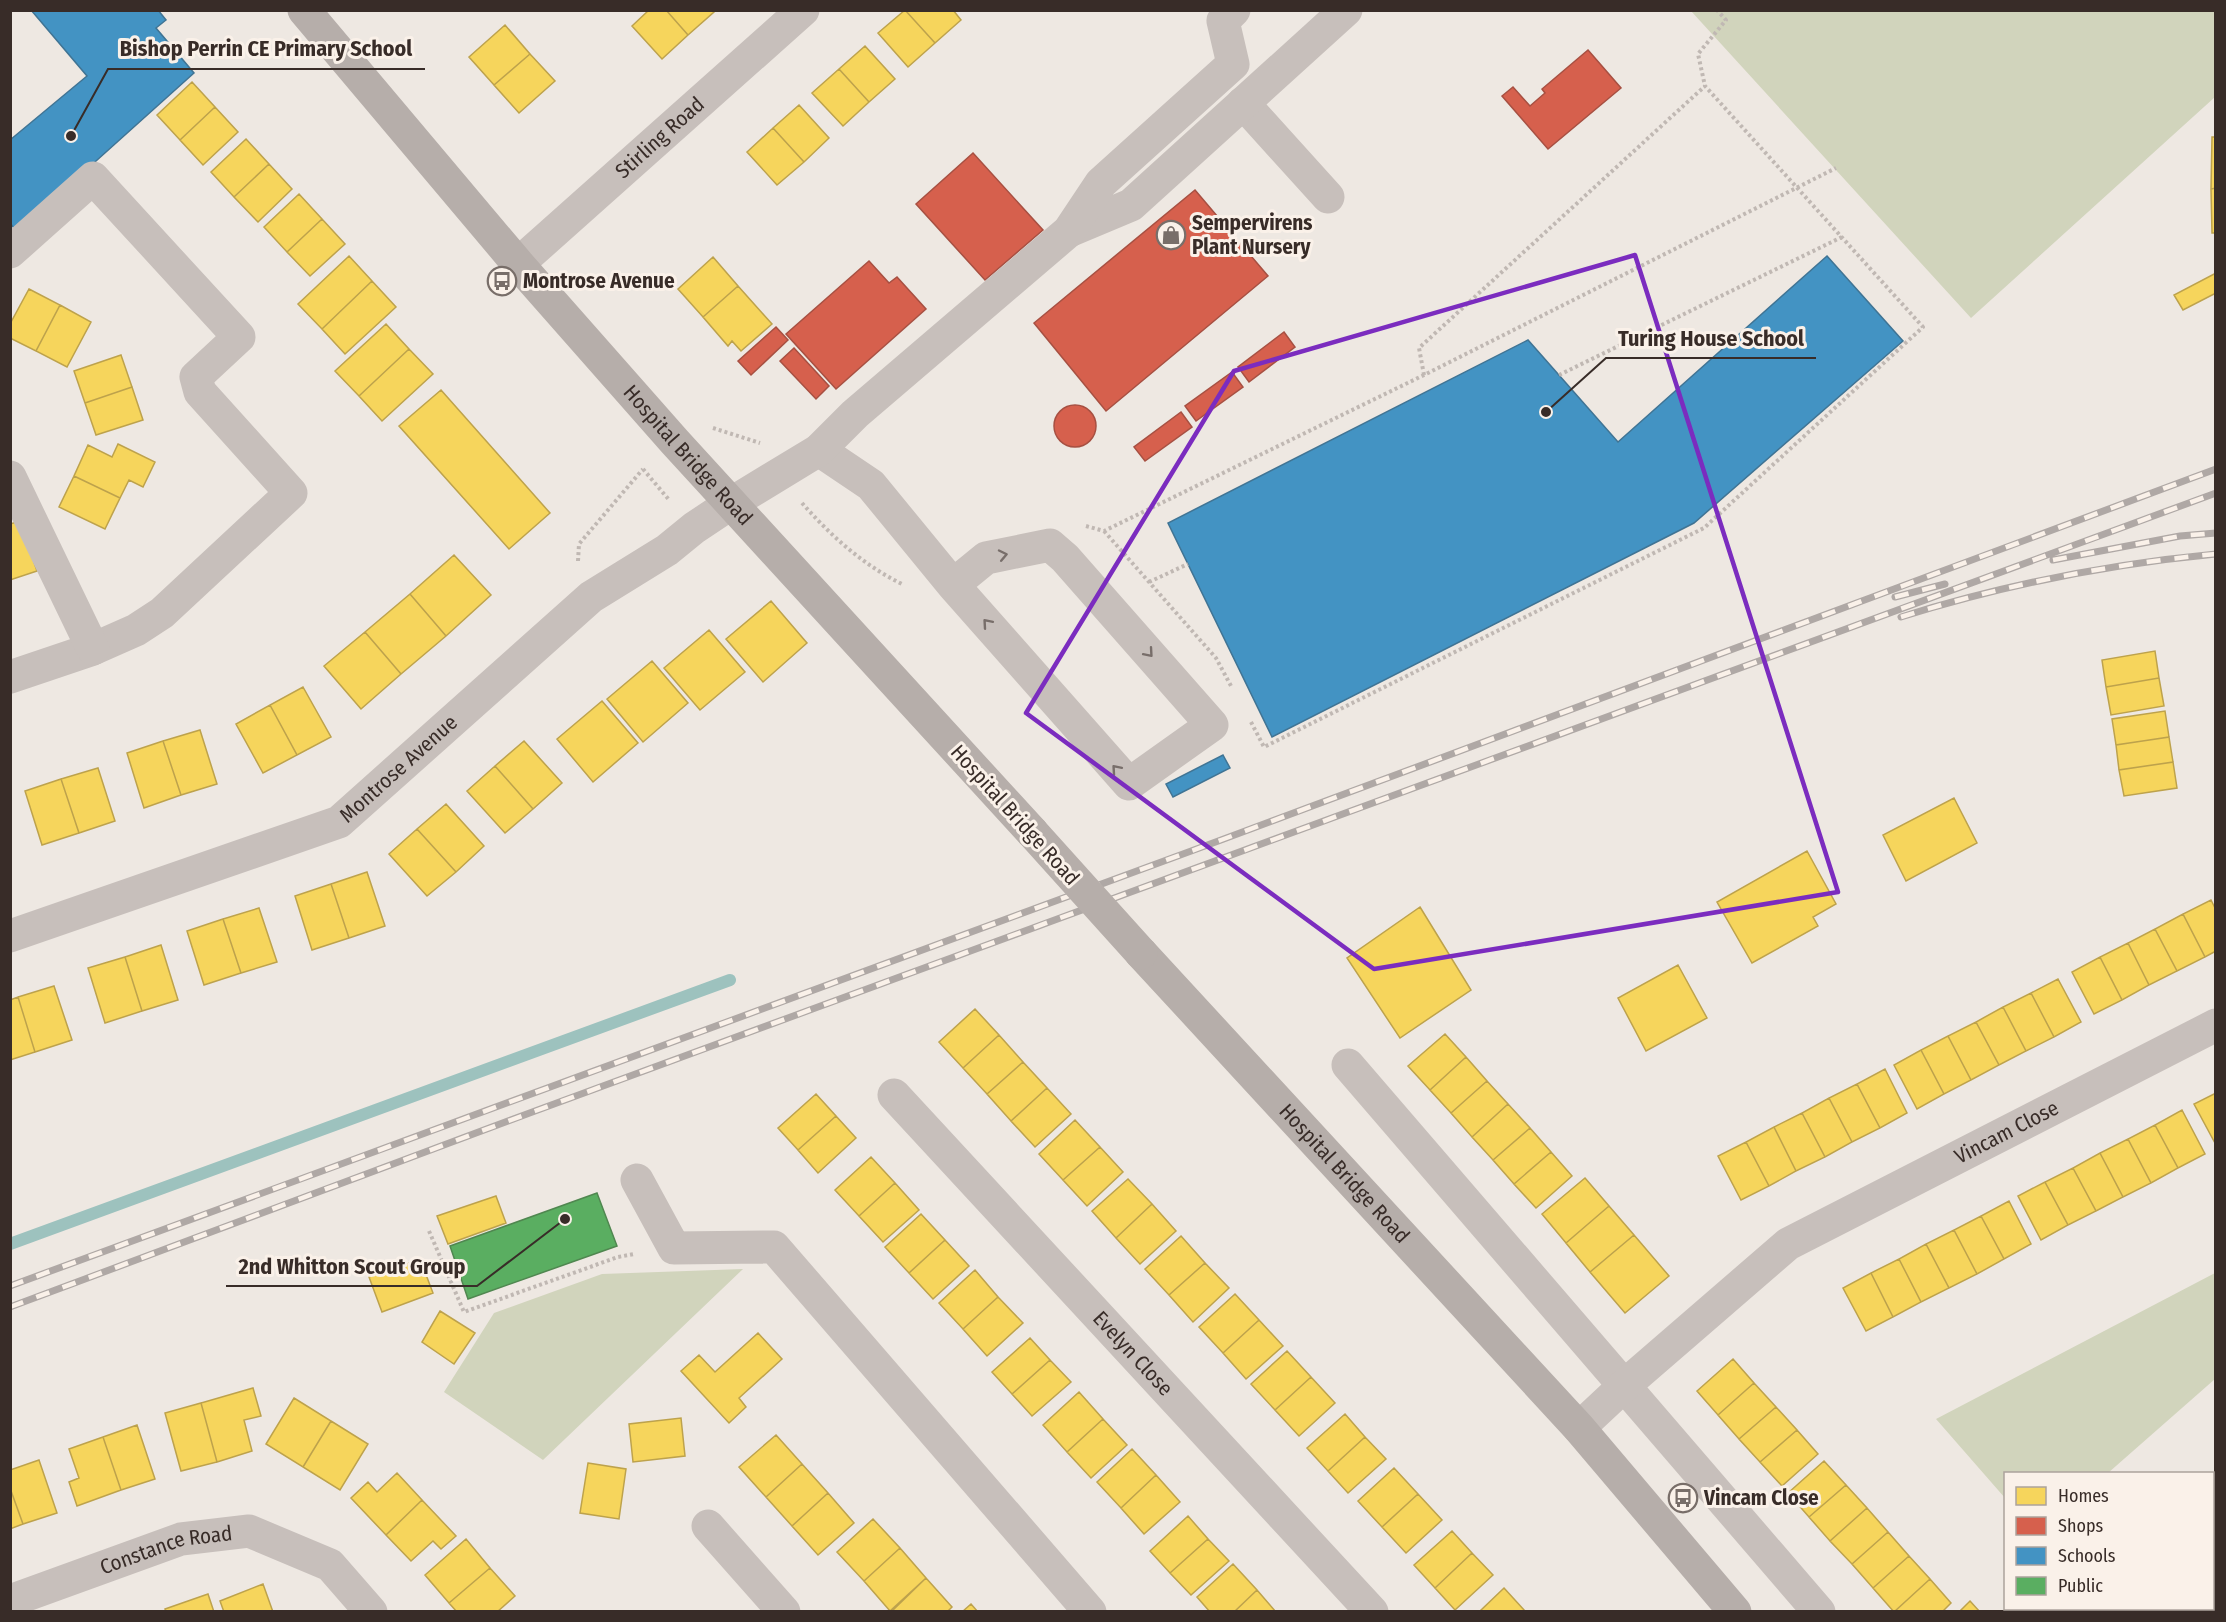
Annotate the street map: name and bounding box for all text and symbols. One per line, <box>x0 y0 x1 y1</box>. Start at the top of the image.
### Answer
callout: Bishop Perrin CE Primary School <box>108 29 425 69</box>
text: Bishop Perrin CE Primary School <box>120 35 413 62</box>
street label: Stirling Road <box>610 91 710 184</box>
place label: Sempervirens Plant Nursery <box>1192 210 1313 260</box>
shop icon: Sempervirens Plant Nursery <box>1155 219 1187 251</box>
bus stop icon: Montrose Avenue <box>486 265 518 297</box>
place label: Montrose Avenue <box>523 268 675 294</box>
callout: Turing House School <box>1606 318 1816 358</box>
text: Turing House School <box>1618 325 1805 352</box>
street label: Hospital Bridge Road <box>618 380 758 531</box>
one-way arrow <box>997 549 1007 562</box>
one-way arrow <box>983 619 994 630</box>
one-way arrow <box>1142 646 1153 657</box>
street label: Montrose Avenue <box>334 709 463 828</box>
street label: Hospital Bridge Road <box>945 739 1085 891</box>
one-way arrow <box>1112 765 1123 776</box>
street label: Vincam Close <box>1950 1095 2063 1170</box>
street label: Hospital Bridge Road <box>1274 1098 1415 1249</box>
callout: 2nd Whitton Scout Group <box>226 1246 477 1286</box>
text: 2nd Whitton Scout Group <box>237 1253 466 1280</box>
street label: Evelyn Close <box>1087 1306 1179 1401</box>
legend <box>2004 1472 2214 1610</box>
bus stop icon: Vincam Close <box>1667 1482 1699 1514</box>
place label: Vincam Close <box>1703 1485 1819 1511</box>
text: Homes <box>2058 1485 2109 1507</box>
text: Shops <box>2058 1515 2103 1537</box>
street label: Constance Road <box>96 1520 234 1580</box>
text: Schools <box>2058 1545 2116 1567</box>
text: Public <box>2058 1575 2103 1597</box>

